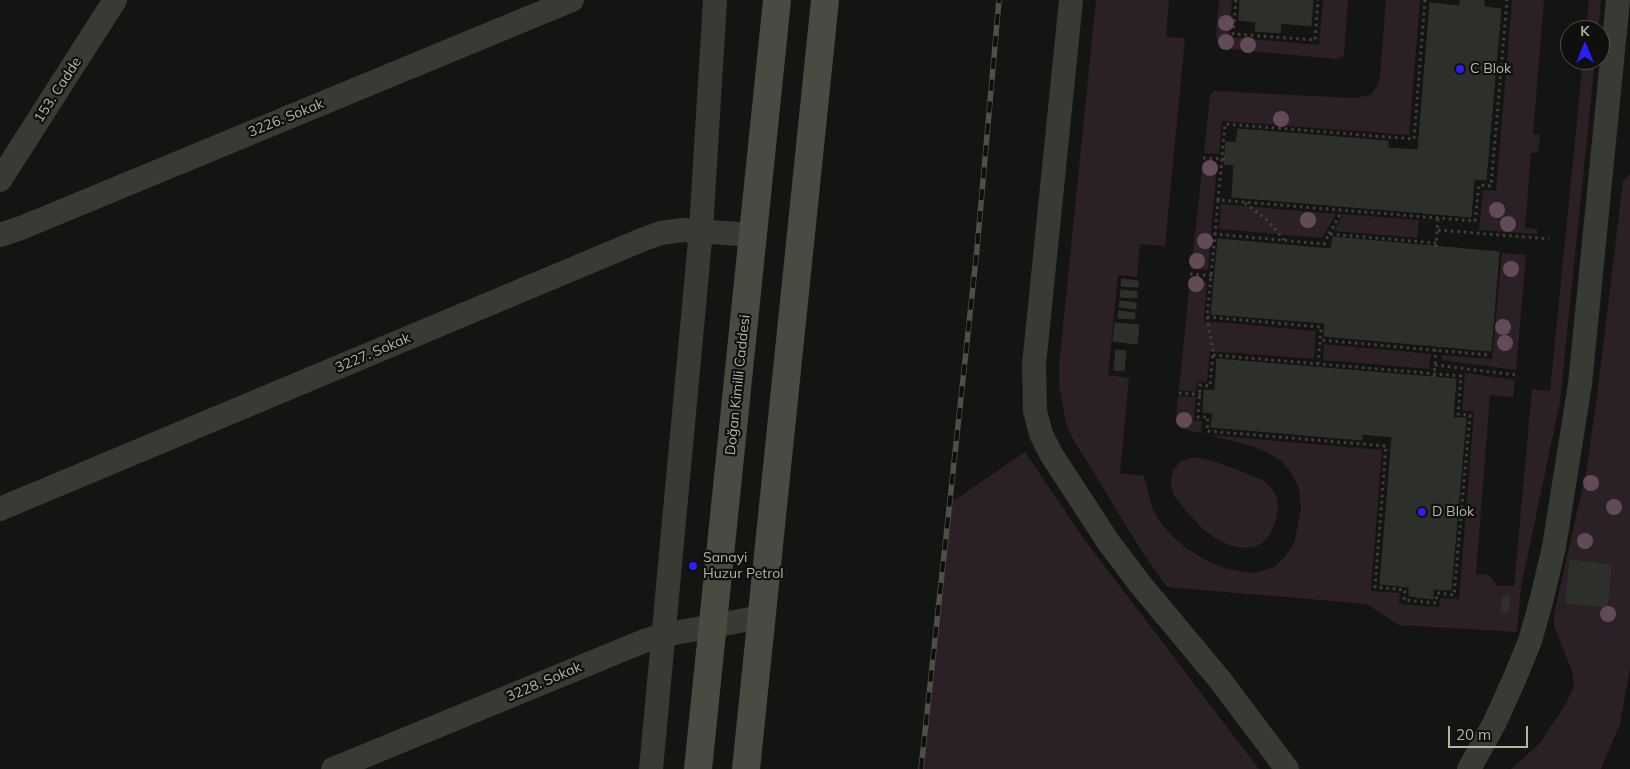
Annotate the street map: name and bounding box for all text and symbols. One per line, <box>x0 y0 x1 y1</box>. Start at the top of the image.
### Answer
north arrow <box>1560 20 1610 70</box>
text: K <box>1580 22 1590 40</box>
street label: 153. Cadde <box>31 54 85 126</box>
place label: C Blok <box>1470 61 1511 77</box>
marker: C Blok <box>1454 63 1466 75</box>
street label: 3226. Sokak <box>246 95 326 141</box>
street label: Doğan Kimilli Caddesi <box>722 314 754 456</box>
street label: 3227. Sokak <box>333 330 413 376</box>
place label: D Blok <box>1432 504 1474 520</box>
marker: D Blok <box>1416 506 1428 518</box>
place label: Sanayi Huzur Petrol <box>703 550 784 582</box>
marker: Sanayi Huzur Petrol <box>687 560 699 572</box>
street label: 3228. Sokak <box>504 659 584 705</box>
scale bar <box>1450 716 1530 748</box>
text: 20 m <box>1456 725 1491 744</box>

